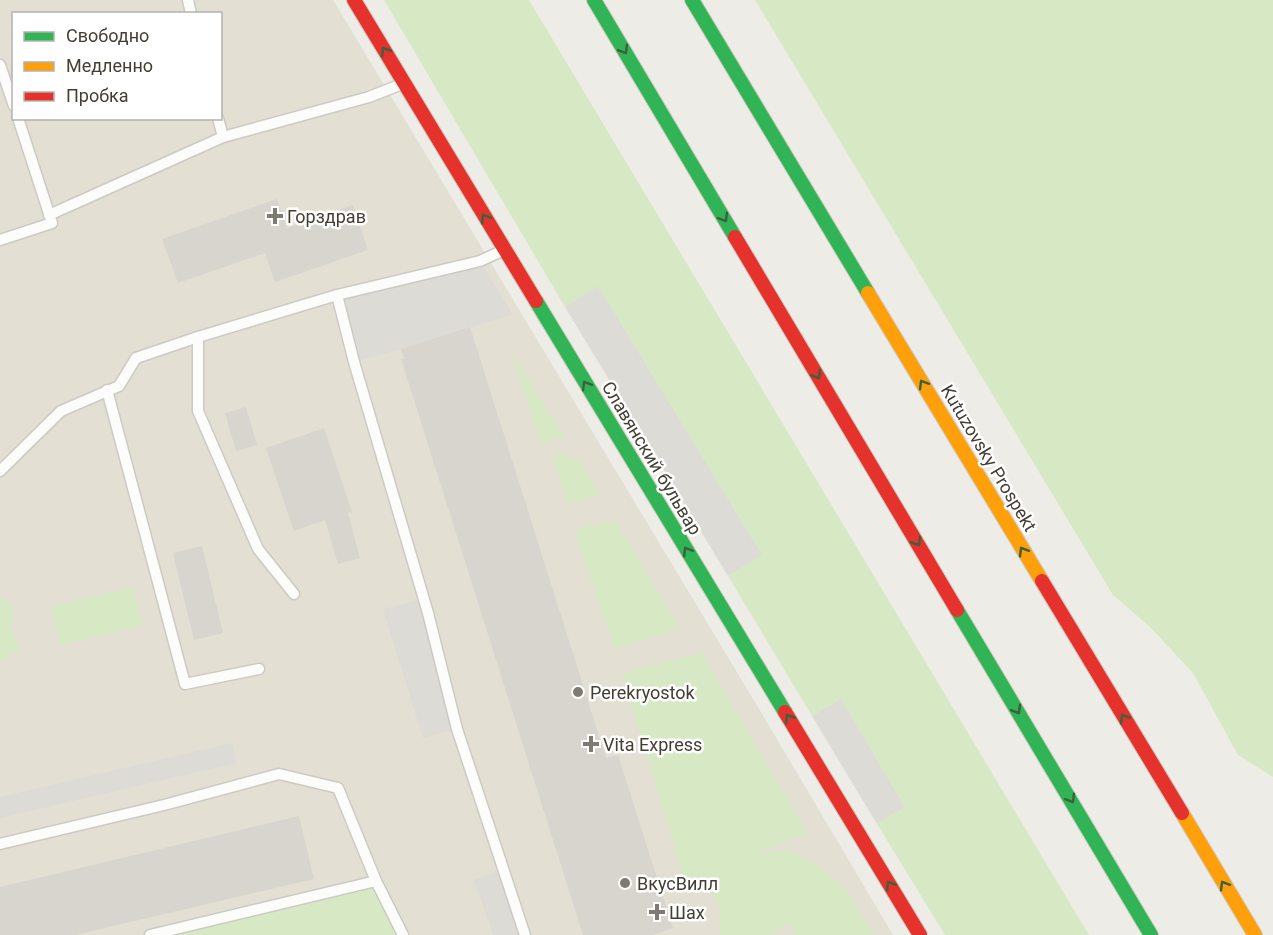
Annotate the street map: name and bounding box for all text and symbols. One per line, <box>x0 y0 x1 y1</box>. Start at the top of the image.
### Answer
legend <box>12 12 222 120</box>
text: Свободно <box>66 25 149 46</box>
one-way arrow <box>617 44 628 54</box>
one-way arrow <box>380 47 392 57</box>
text: Медленно <box>66 55 153 76</box>
text: Пробка <box>66 85 129 106</box>
place label: Горздрав <box>287 206 366 227</box>
marker: Горздрав <box>268 209 282 223</box>
one-way arrow <box>717 212 728 222</box>
one-way arrow <box>481 214 492 224</box>
one-way arrow <box>810 369 822 379</box>
street label: Славянский бульвар <box>598 377 706 539</box>
one-way arrow <box>919 380 930 390</box>
one-way arrow <box>582 381 594 391</box>
street label: Kutuzovsky Prospekt <box>937 381 1041 535</box>
one-way arrow <box>910 536 922 546</box>
one-way arrow <box>684 547 695 558</box>
one-way arrow <box>1019 547 1031 557</box>
place label: Perekryostok <box>590 682 696 703</box>
marker: Perekryostok <box>571 685 585 699</box>
one-way arrow <box>1010 704 1021 714</box>
one-way arrow <box>784 714 796 724</box>
one-way arrow <box>1120 714 1131 724</box>
place label: Vita Express <box>603 734 702 755</box>
marker: Vita Express <box>584 737 598 751</box>
one-way arrow <box>1063 793 1075 803</box>
place label: ВкусВилл <box>637 873 718 894</box>
marker: ВкусВилл <box>618 876 632 890</box>
one-way arrow <box>885 881 897 891</box>
one-way arrow <box>1220 881 1232 891</box>
place label: Шах <box>669 902 705 923</box>
marker: Шах <box>650 905 664 919</box>

